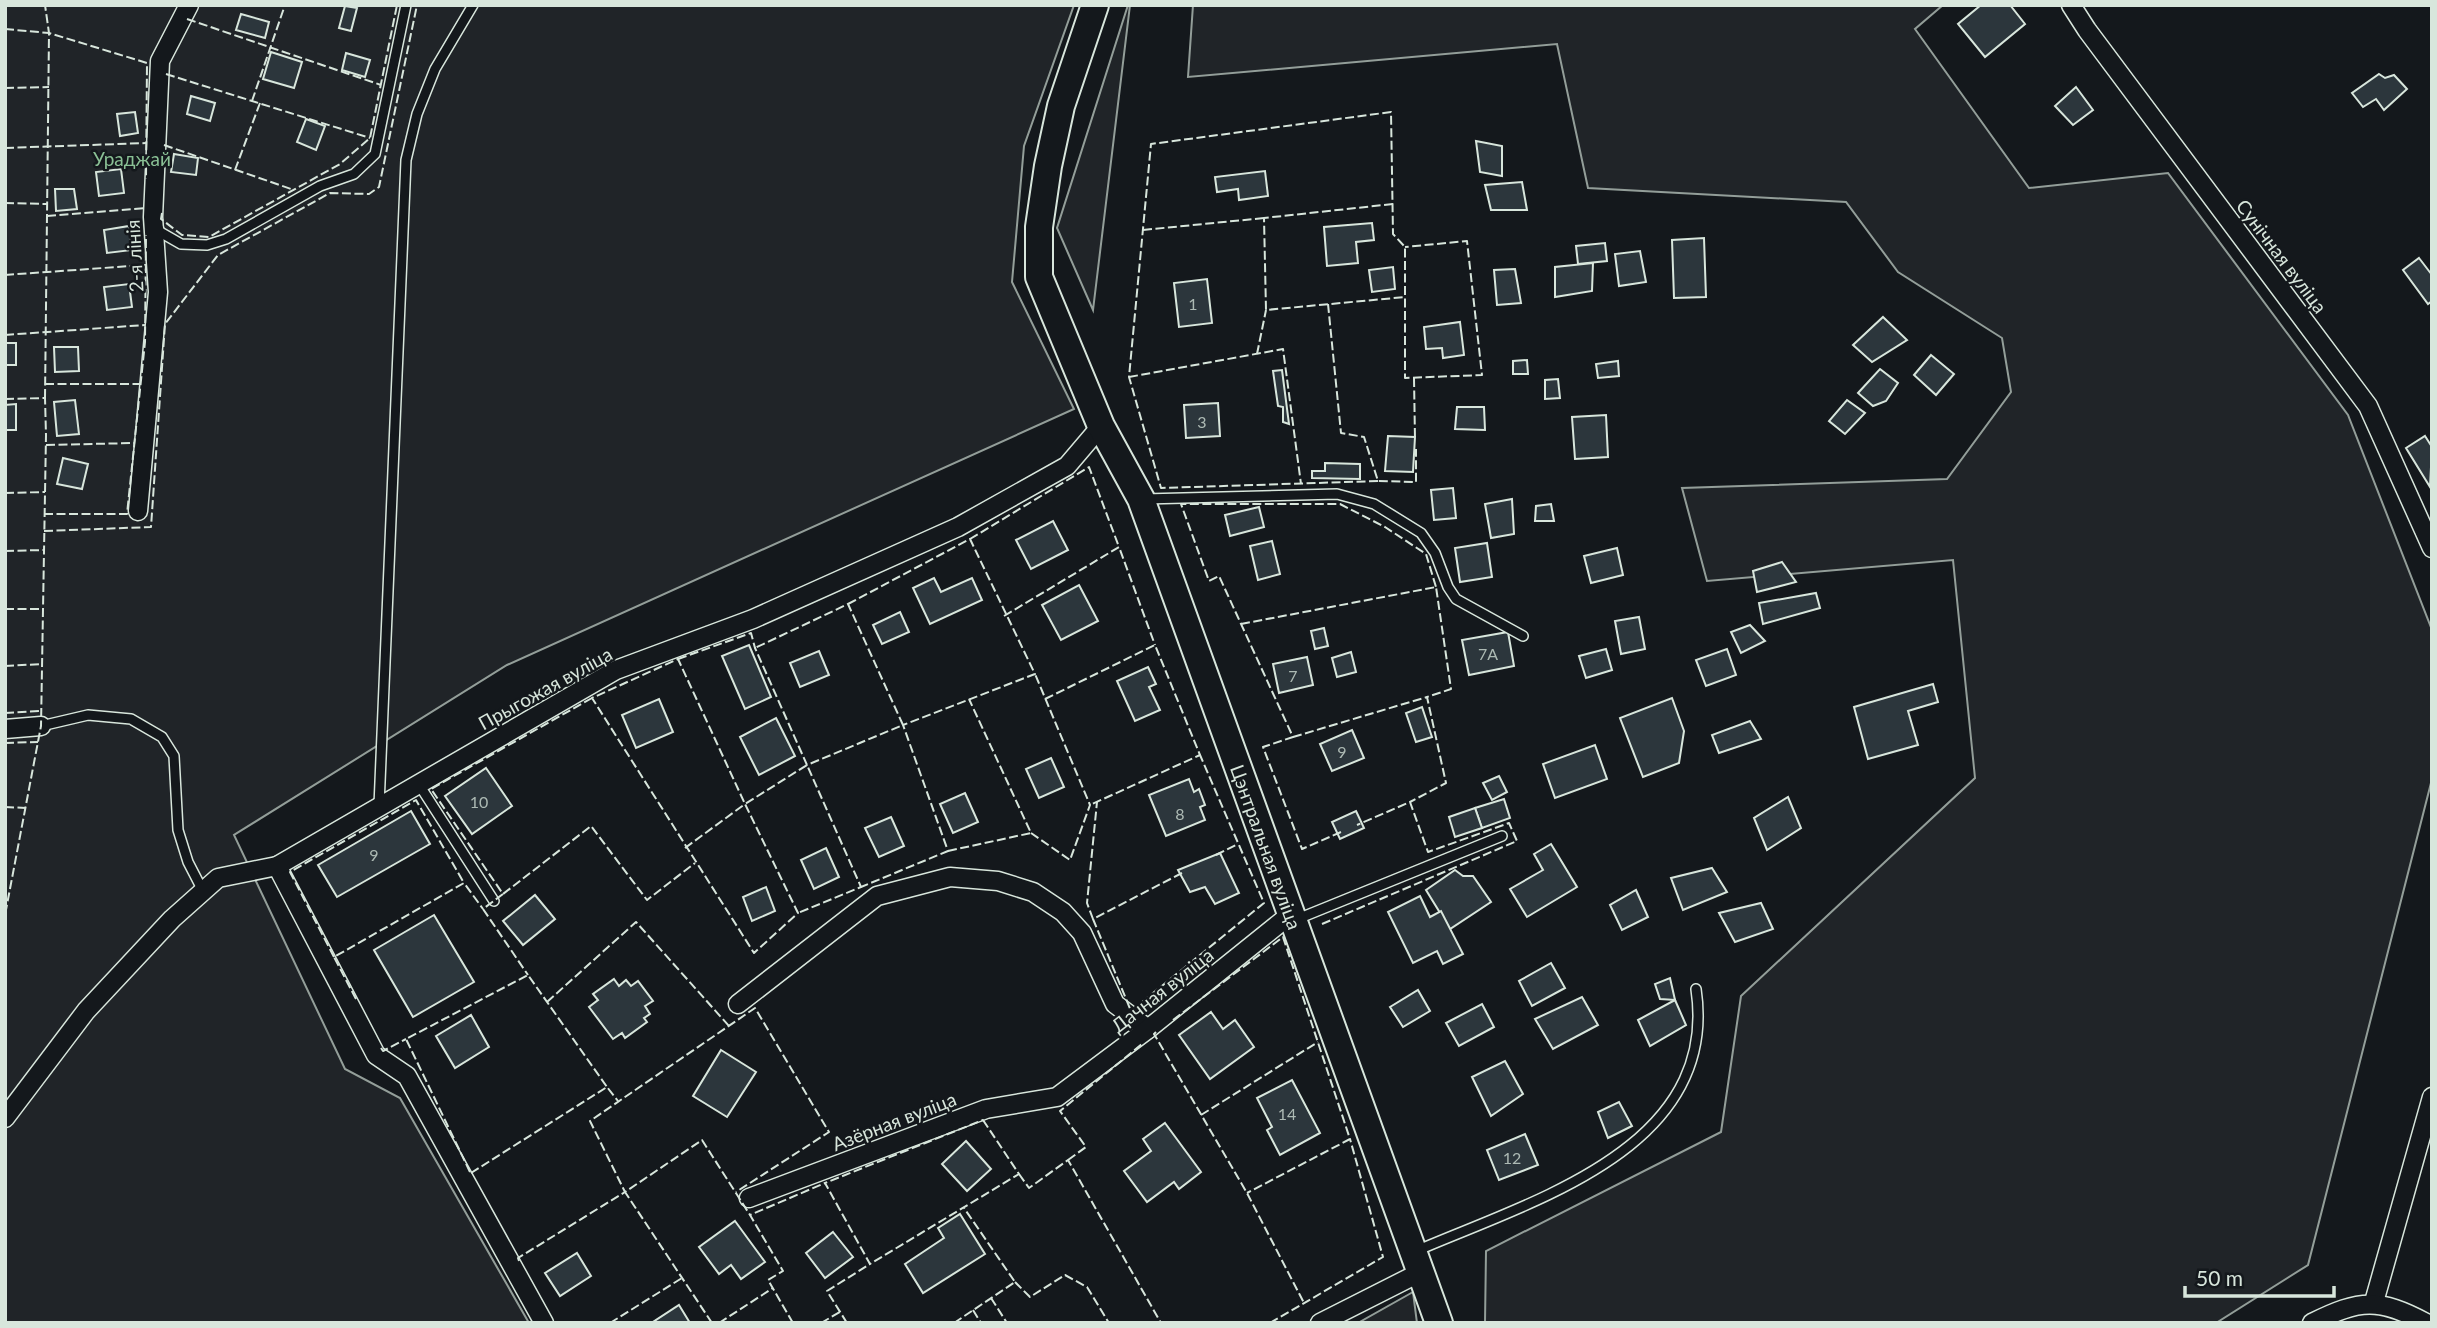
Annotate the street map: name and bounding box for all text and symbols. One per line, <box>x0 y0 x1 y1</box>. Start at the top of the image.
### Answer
park label: Ураджай <box>93 147 171 170</box>
street label: Сунічная вуліца <box>2232 195 2332 317</box>
street label: 2-я лінія <box>121 219 147 293</box>
house number: 1 <box>1188 294 1198 313</box>
house number: 3 <box>1197 412 1207 431</box>
street label: Прыгожая вуліца <box>474 642 616 734</box>
house number: 7А <box>1478 644 1498 663</box>
house number: 7 <box>1288 666 1298 685</box>
house number: 9 <box>1337 742 1347 761</box>
street label: Цэнтральная вуліца <box>1226 761 1307 932</box>
house number: 10 <box>470 792 488 811</box>
house number: 8 <box>1175 804 1185 823</box>
house number: 9 <box>369 845 379 864</box>
street label: Дачная вуліца <box>1106 943 1218 1037</box>
street label: Азёрная вуліца <box>829 1087 959 1155</box>
house number: 14 <box>1278 1104 1296 1123</box>
house number: 12 <box>1503 1148 1521 1167</box>
scale bar <box>2185 1254 2334 1298</box>
text: 50 m <box>2196 1265 2243 1290</box>

